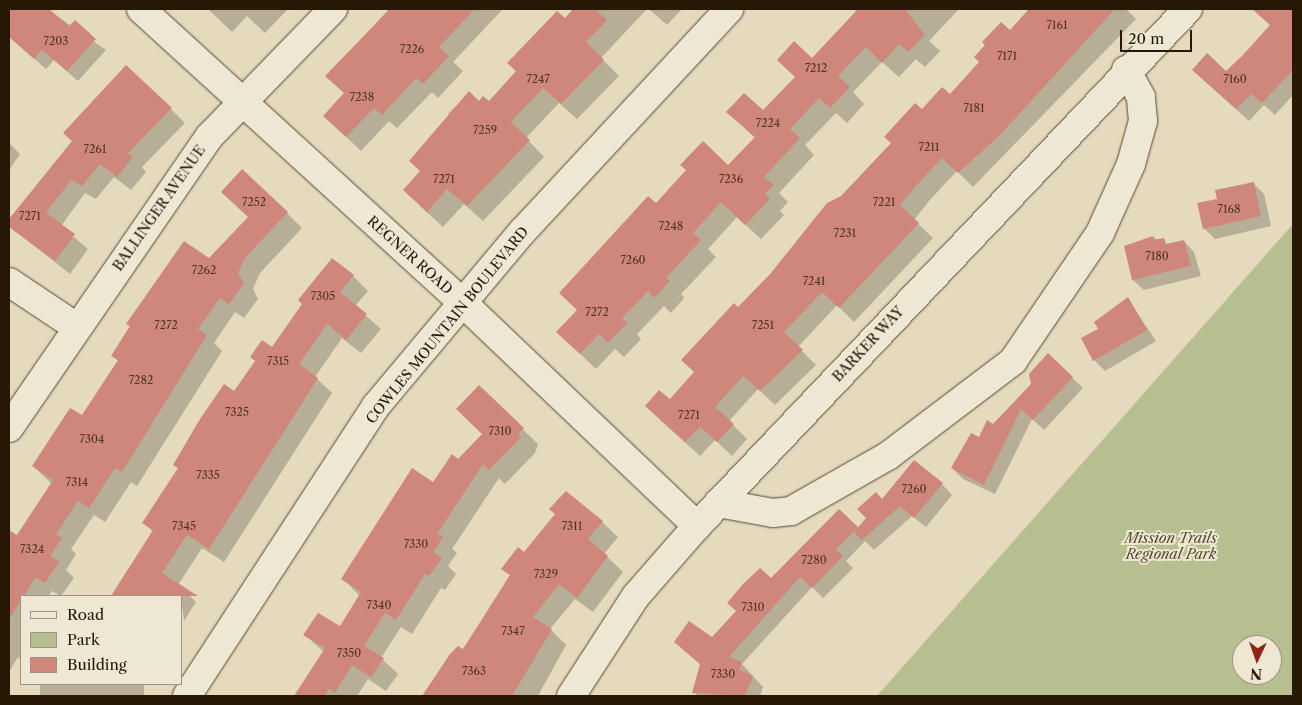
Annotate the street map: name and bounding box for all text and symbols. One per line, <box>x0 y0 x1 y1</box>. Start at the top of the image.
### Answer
house number: 7161 <box>1046 18 1068 32</box>
scale bar <box>1122 20 1194 52</box>
text: 20 m <box>1128 29 1164 48</box>
house number: 7203 <box>44 34 68 48</box>
house number: 7226 <box>400 42 424 56</box>
house number: 7171 <box>997 49 1017 63</box>
house number: 7212 <box>805 61 827 75</box>
house number: 7247 <box>526 72 550 86</box>
house number: 7160 <box>1223 72 1247 86</box>
house number: 7238 <box>350 90 374 104</box>
house number: 7181 <box>963 101 985 115</box>
house number: 7224 <box>756 116 780 130</box>
house number: 7259 <box>473 123 497 137</box>
house number: 7211 <box>919 140 939 154</box>
street label: BALLINGER AVENUE <box>109 141 209 275</box>
house number: 7261 <box>84 142 106 156</box>
house number: 7271 <box>433 172 455 186</box>
house number: 7236 <box>719 172 743 186</box>
house number: 7252 <box>242 195 266 209</box>
house number: 7221 <box>873 195 895 209</box>
house number: 7168 <box>1217 202 1241 216</box>
house number: 7271 <box>19 209 41 223</box>
street label: REGNER ROAD <box>364 212 456 298</box>
house number: 7248 <box>659 219 683 233</box>
street label: COWLES MOUNTAIN BOULEVARD <box>362 223 532 427</box>
house number: 7231 <box>834 226 856 240</box>
house number: 7180 <box>1145 249 1169 263</box>
house number: 7260 <box>620 253 646 267</box>
house number: 7262 <box>192 263 216 277</box>
house number: 7241 <box>803 274 825 288</box>
house number: 7305 <box>311 289 335 303</box>
street label: BARKER WAY <box>828 302 908 386</box>
house number: 7272 <box>585 305 609 319</box>
house number: 7272 <box>154 318 178 332</box>
house number: 7251 <box>752 318 774 332</box>
house number: 7315 <box>267 354 289 368</box>
house number: 7282 <box>129 373 153 387</box>
house number: 7325 <box>225 405 249 419</box>
house number: 7271 <box>678 408 700 422</box>
house number: 7310 <box>488 424 512 438</box>
house number: 7304 <box>80 432 104 446</box>
house number: 7335 <box>196 468 220 482</box>
house number: 7314 <box>66 475 88 489</box>
house number: 7260 <box>901 482 927 496</box>
house number: 7345 <box>172 519 196 533</box>
house number: 7311 <box>562 519 582 533</box>
park label: Mission Trails Regional Park <box>1125 530 1217 562</box>
house number: 7330 <box>404 537 428 551</box>
house number: 7324 <box>20 542 44 556</box>
house number: 7280 <box>801 553 827 567</box>
house number: 7329 <box>534 567 558 581</box>
legend <box>20 595 182 685</box>
house number: 7340 <box>367 598 391 612</box>
house number: 7310 <box>741 600 765 614</box>
text: Road <box>67 605 104 624</box>
house number: 7347 <box>501 624 525 638</box>
text: Park <box>67 630 100 649</box>
north arrow <box>1232 635 1282 685</box>
house number: 7350 <box>337 646 361 660</box>
text: Building <box>67 655 127 674</box>
house number: 7363 <box>462 664 486 678</box>
text: N <box>1250 665 1263 683</box>
house number: 7330 <box>711 667 735 681</box>

